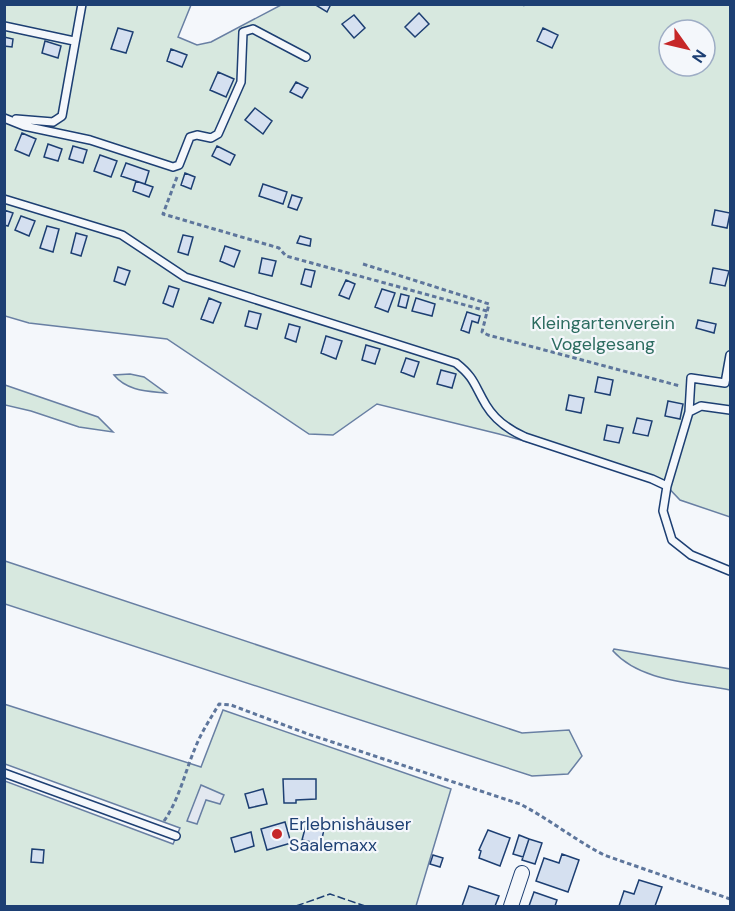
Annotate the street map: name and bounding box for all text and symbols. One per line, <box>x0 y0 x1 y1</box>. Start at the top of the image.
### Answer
north arrow <box>657 18 717 78</box>
text: N <box>687 45 711 67</box>
park label: Kleingartenverein Vogelgesang <box>531 311 675 356</box>
place label: Erlebnishäuser Saalemaxx <box>289 812 412 857</box>
marker: Erlebnishäuser Saalemaxx <box>270 827 284 841</box>

